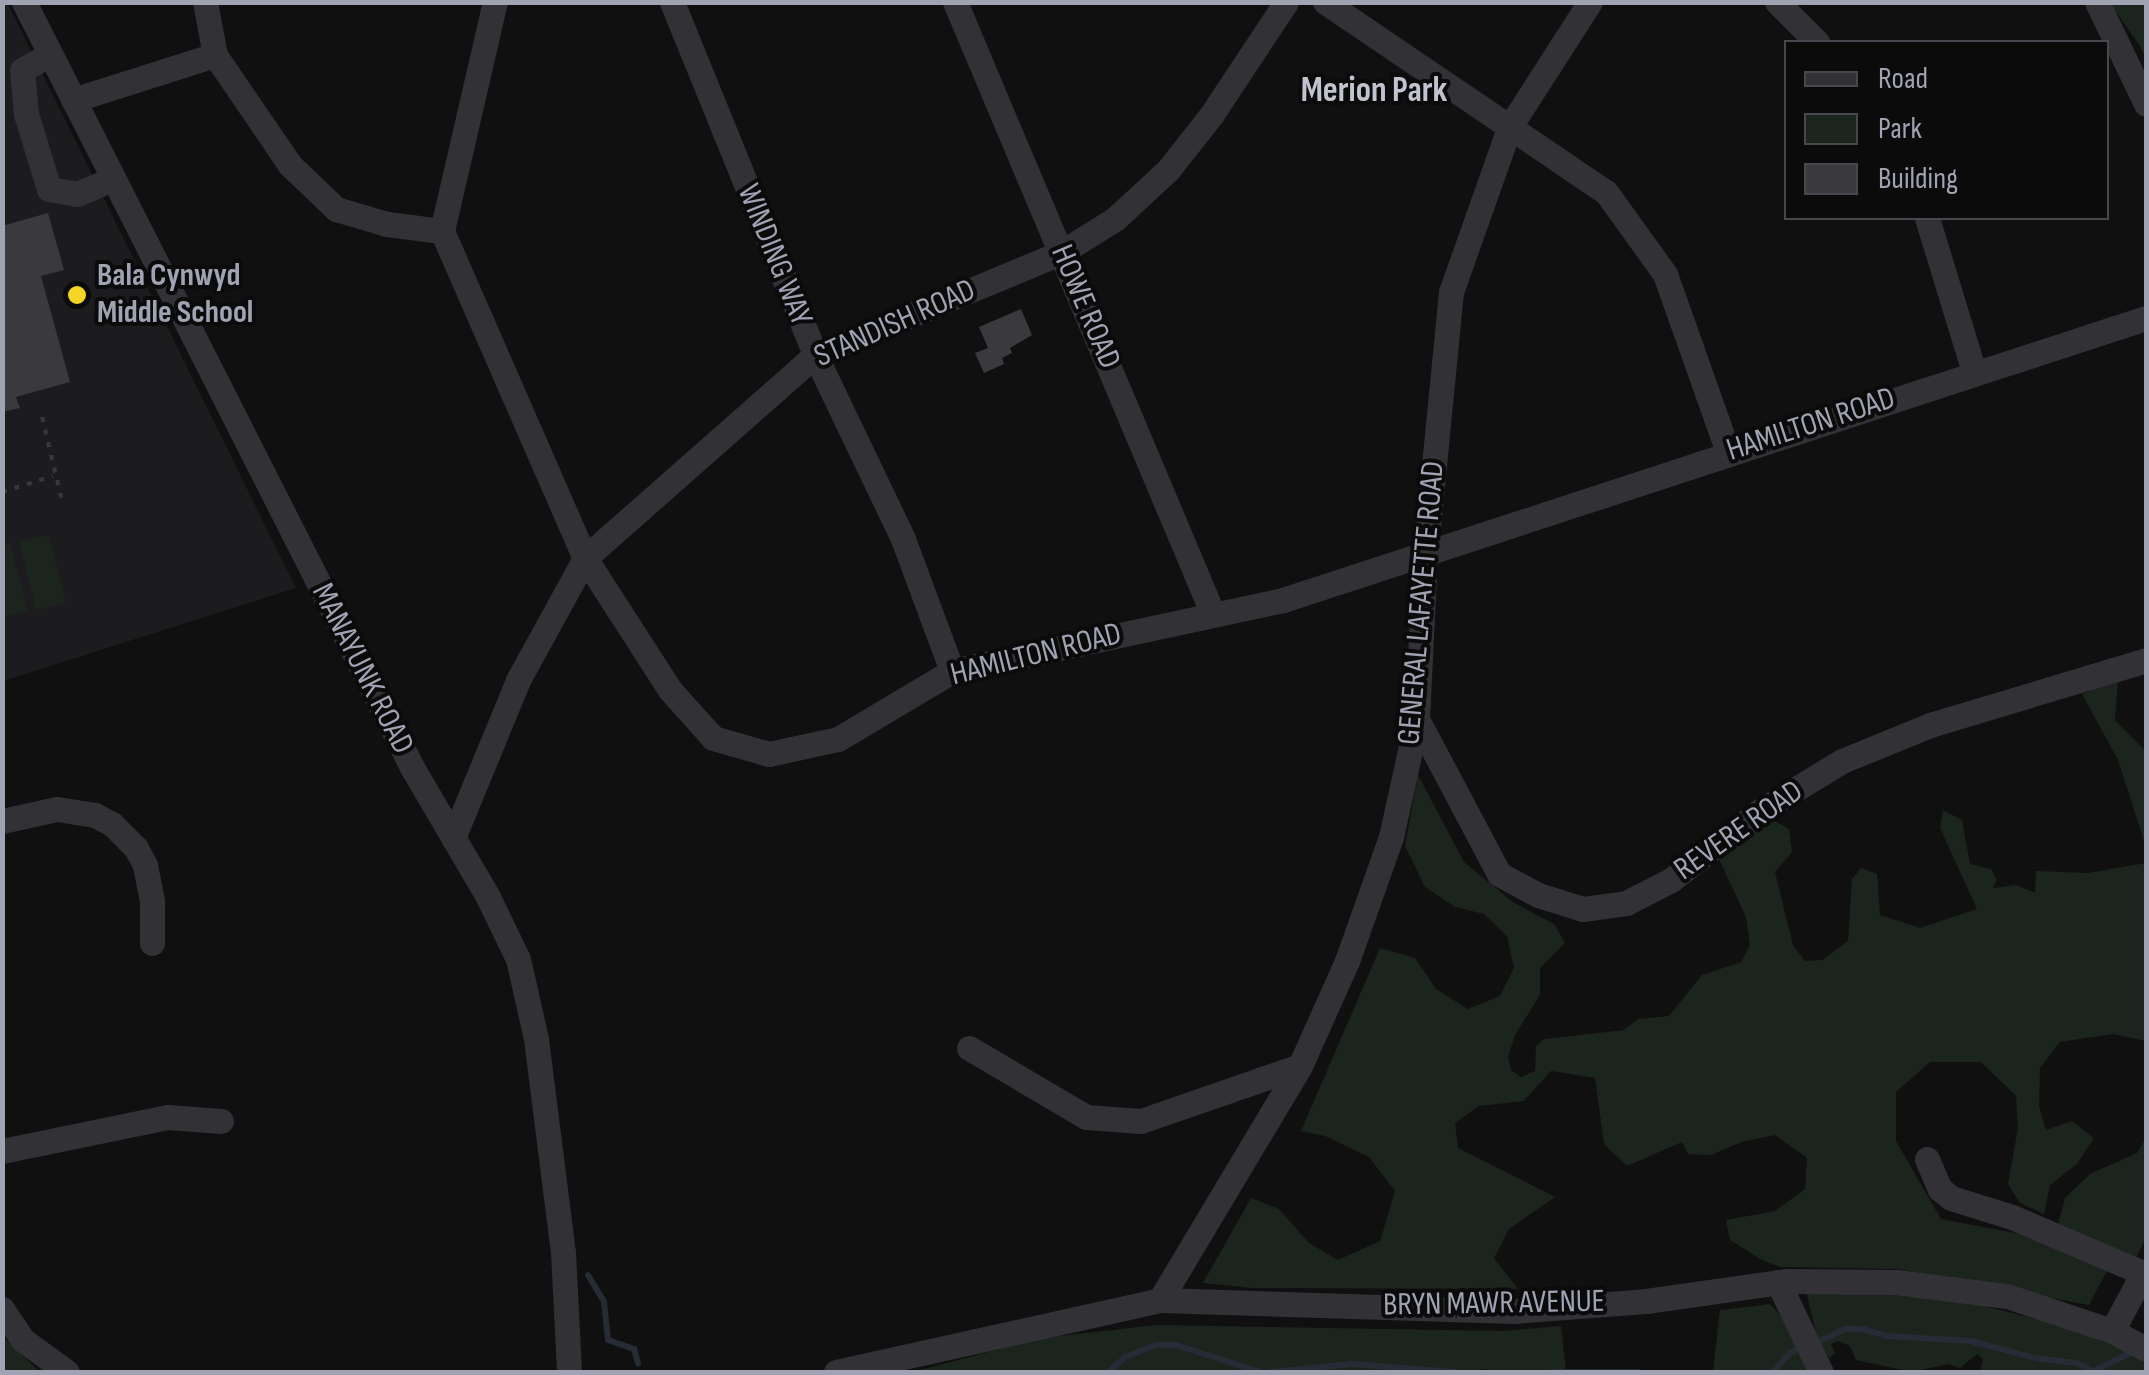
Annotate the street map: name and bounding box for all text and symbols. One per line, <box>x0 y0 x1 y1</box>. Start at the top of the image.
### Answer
legend <box>1784 40 2109 220</box>
text: Road <box>1878 61 1928 97</box>
district label: Merion Park <box>1301 70 1447 112</box>
text: Park <box>1878 111 1922 147</box>
text: Building <box>1878 161 1958 197</box>
street label: WINDING WAY <box>728 179 820 331</box>
street label: HOWE ROAD <box>1042 239 1128 375</box>
place label: Bala Cynwyd Middle School <box>97 258 253 333</box>
street label: STANDISH ROAD <box>809 271 981 377</box>
marker: Bala Cynwyd Middle School <box>66 284 88 306</box>
street label: HAMILTON ROAD <box>1722 380 1900 470</box>
street label: GENERAL LAFAYETTE ROAD <box>1390 460 1454 746</box>
street label: MANAYUNK ROAD <box>303 577 421 761</box>
street label: HAMILTON ROAD <box>947 615 1125 695</box>
street label: REVERE ROAD <box>1667 773 1811 889</box>
street label: BRYN MAWR AVENUE <box>1383 1283 1605 1325</box>

